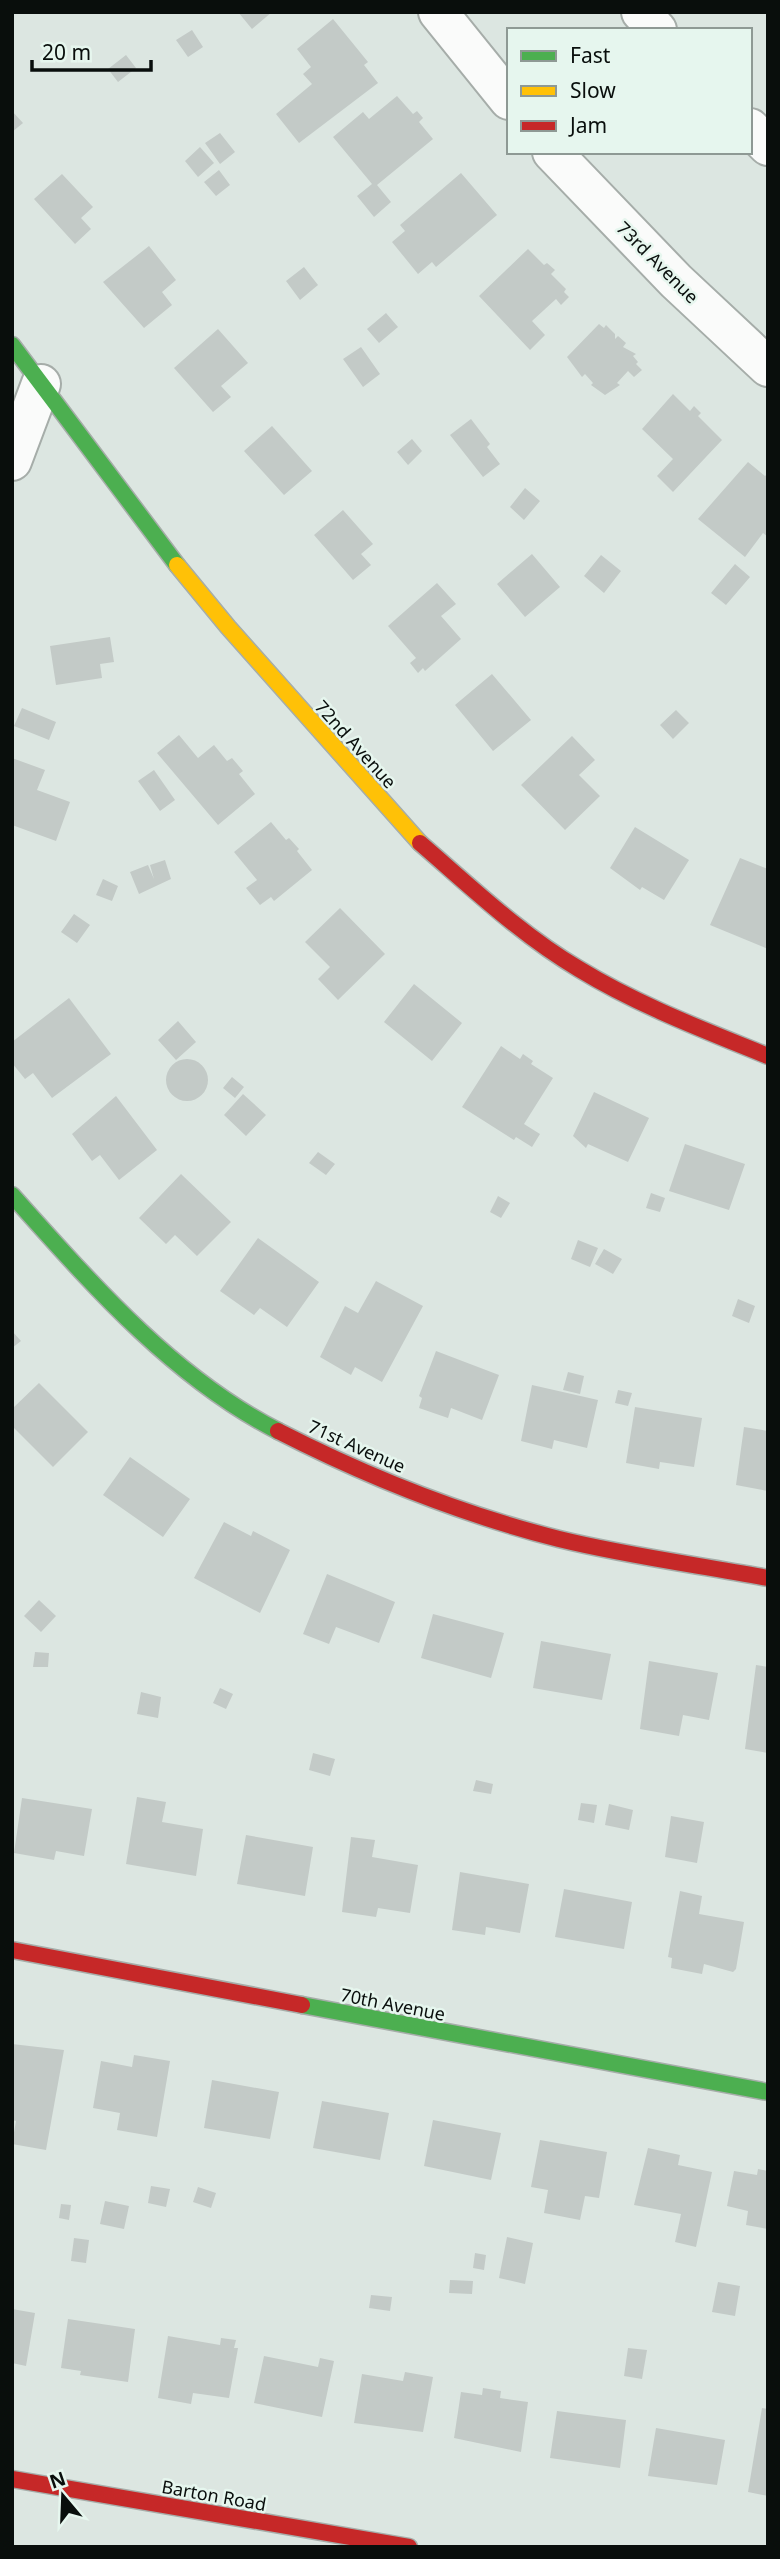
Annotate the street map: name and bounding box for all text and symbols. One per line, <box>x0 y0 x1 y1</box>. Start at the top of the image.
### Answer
scale bar <box>32 28 150 72</box>
legend <box>507 28 752 154</box>
text: 20 m <box>42 38 91 66</box>
text: Fast <box>570 41 611 69</box>
text: Slow <box>570 76 616 104</box>
text: Jam <box>568 111 607 139</box>
street label: 73rd Avenue <box>612 216 704 308</box>
street label: 72nd Avenue <box>310 695 402 793</box>
street label: 71st Avenue <box>305 1414 409 1478</box>
street label: 70th Avenue <box>339 1982 447 2026</box>
north arrow <box>28 2461 98 2531</box>
text: N <box>46 2465 69 2495</box>
street label: Barton Road <box>160 2474 268 2516</box>

